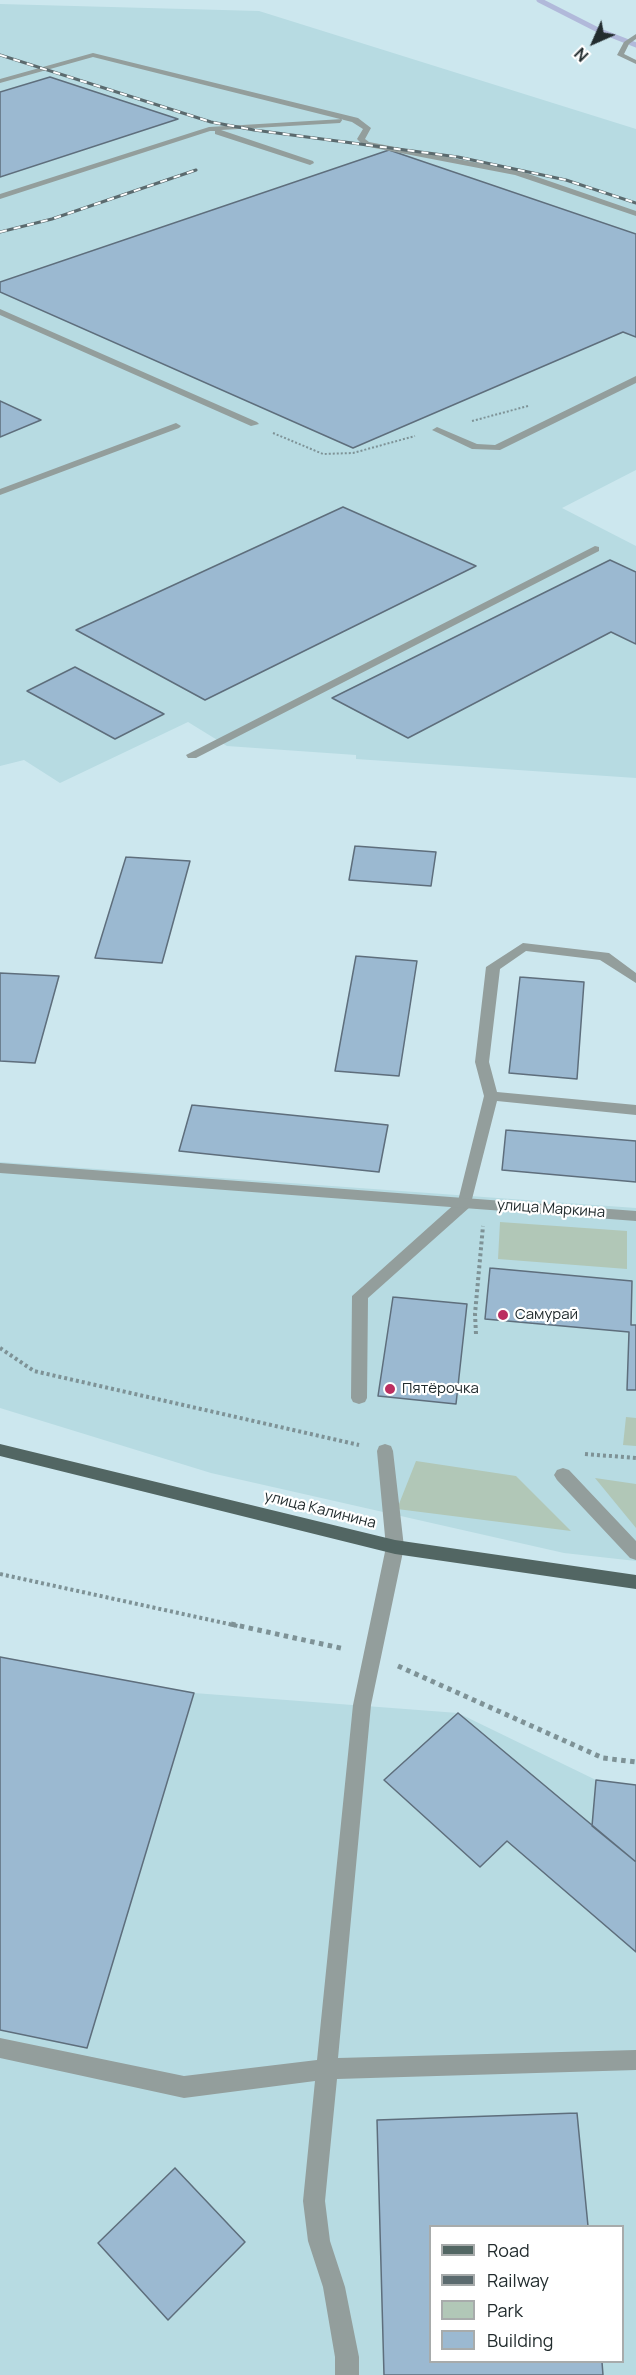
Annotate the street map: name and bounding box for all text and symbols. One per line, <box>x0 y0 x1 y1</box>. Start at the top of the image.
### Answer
north arrow <box>564 12 624 72</box>
text: N <box>569 43 593 67</box>
street label: улица Маркина <box>496 1196 606 1222</box>
place label: Самурай <box>515 1306 578 1324</box>
marker: Самурай <box>496 1308 510 1322</box>
place label: Пятёрочка <box>402 1380 479 1398</box>
marker: Пятёрочка <box>383 1382 397 1396</box>
street label: улица Калинина <box>262 1487 378 1533</box>
legend <box>429 2225 624 2363</box>
text: Road <box>487 2238 530 2262</box>
text: Railway <box>487 2268 549 2292</box>
text: Park <box>487 2298 523 2322</box>
text: Building <box>487 2328 553 2352</box>

